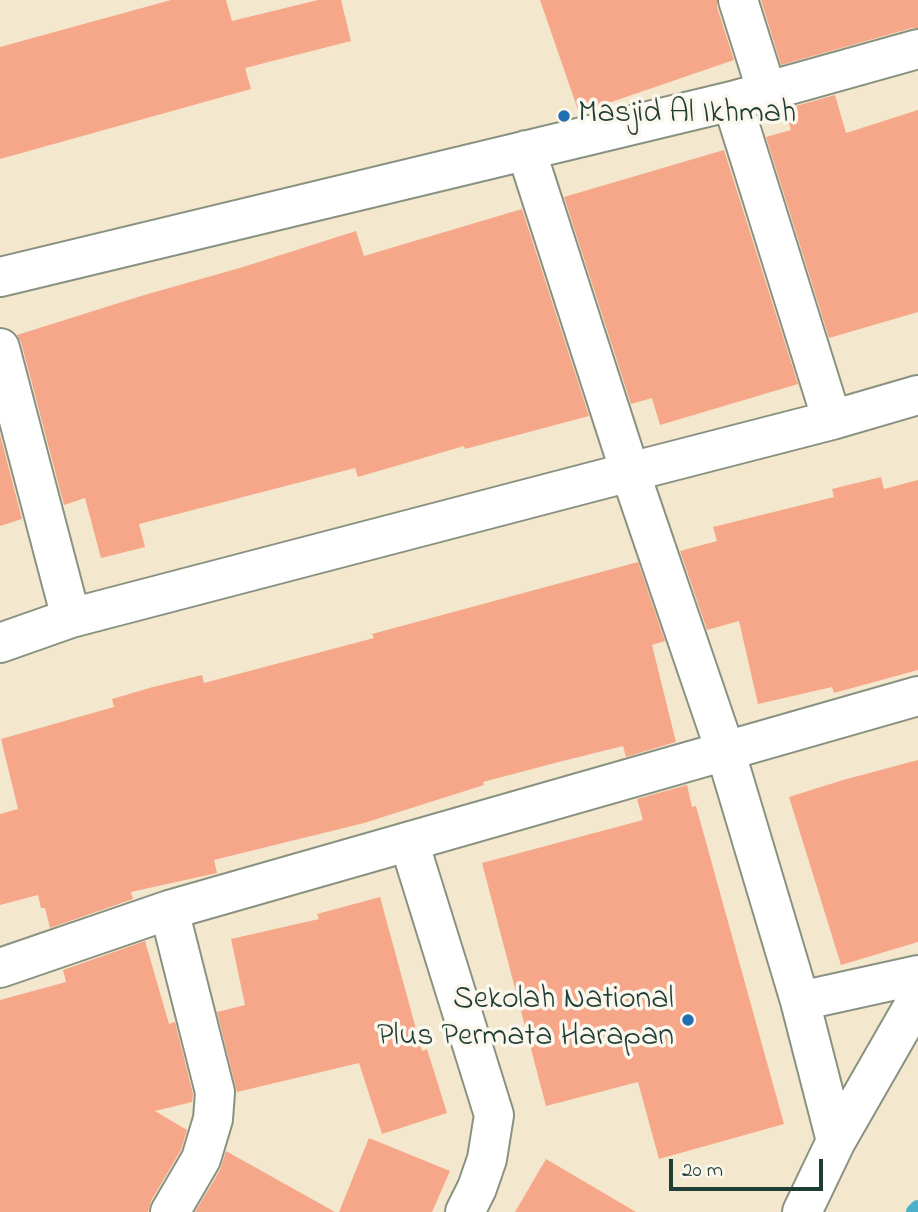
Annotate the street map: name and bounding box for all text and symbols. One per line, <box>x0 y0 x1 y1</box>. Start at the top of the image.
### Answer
place label: Masjid Al Ikhmah <box>578 97 796 135</box>
marker: Masjid Al Ikhmah <box>556 108 572 124</box>
place label: Sekolah National Plus Permata Harapan <box>377 983 674 1058</box>
marker: Sekolah National Plus Permata Harapan <box>680 1012 696 1028</box>
scale bar <box>673 1146 827 1190</box>
text: 20 m <box>682 1156 723 1186</box>

